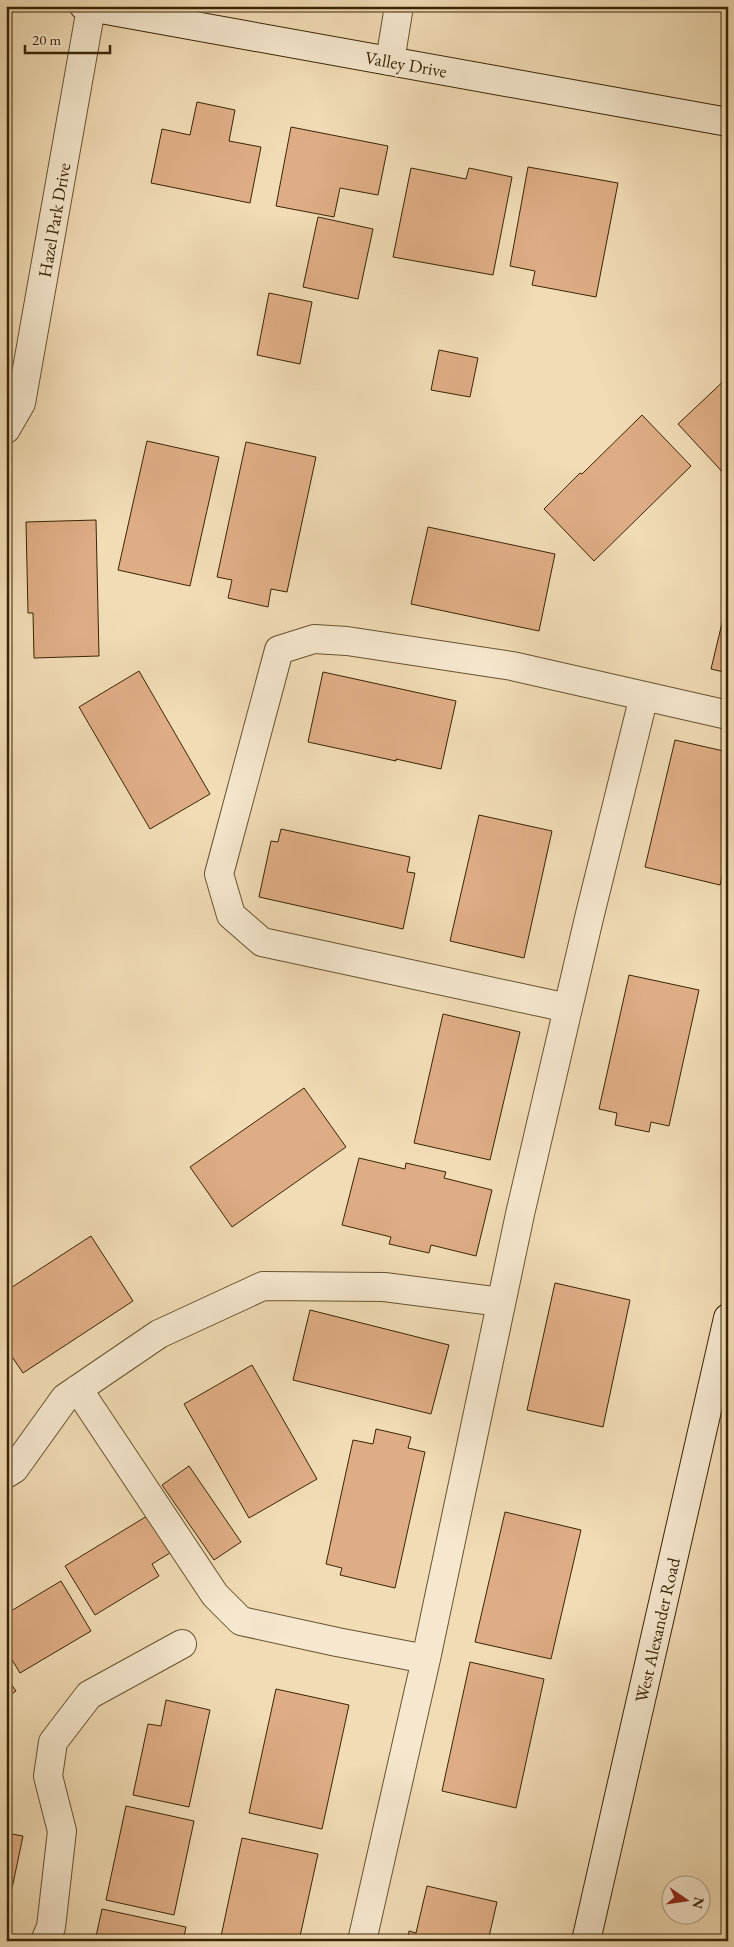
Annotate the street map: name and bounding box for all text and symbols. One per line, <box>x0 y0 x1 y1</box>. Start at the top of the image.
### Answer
scale bar <box>25 22 110 54</box>
text: 20 m <box>32 30 61 49</box>
street label: Valley Drive <box>363 45 449 83</box>
street label: Hazel Park Drive <box>33 161 75 279</box>
street label: West Alexander Road <box>629 1555 685 1705</box>
north arrow <box>662 1874 712 1924</box>
text: N <box>688 1895 709 1911</box>

